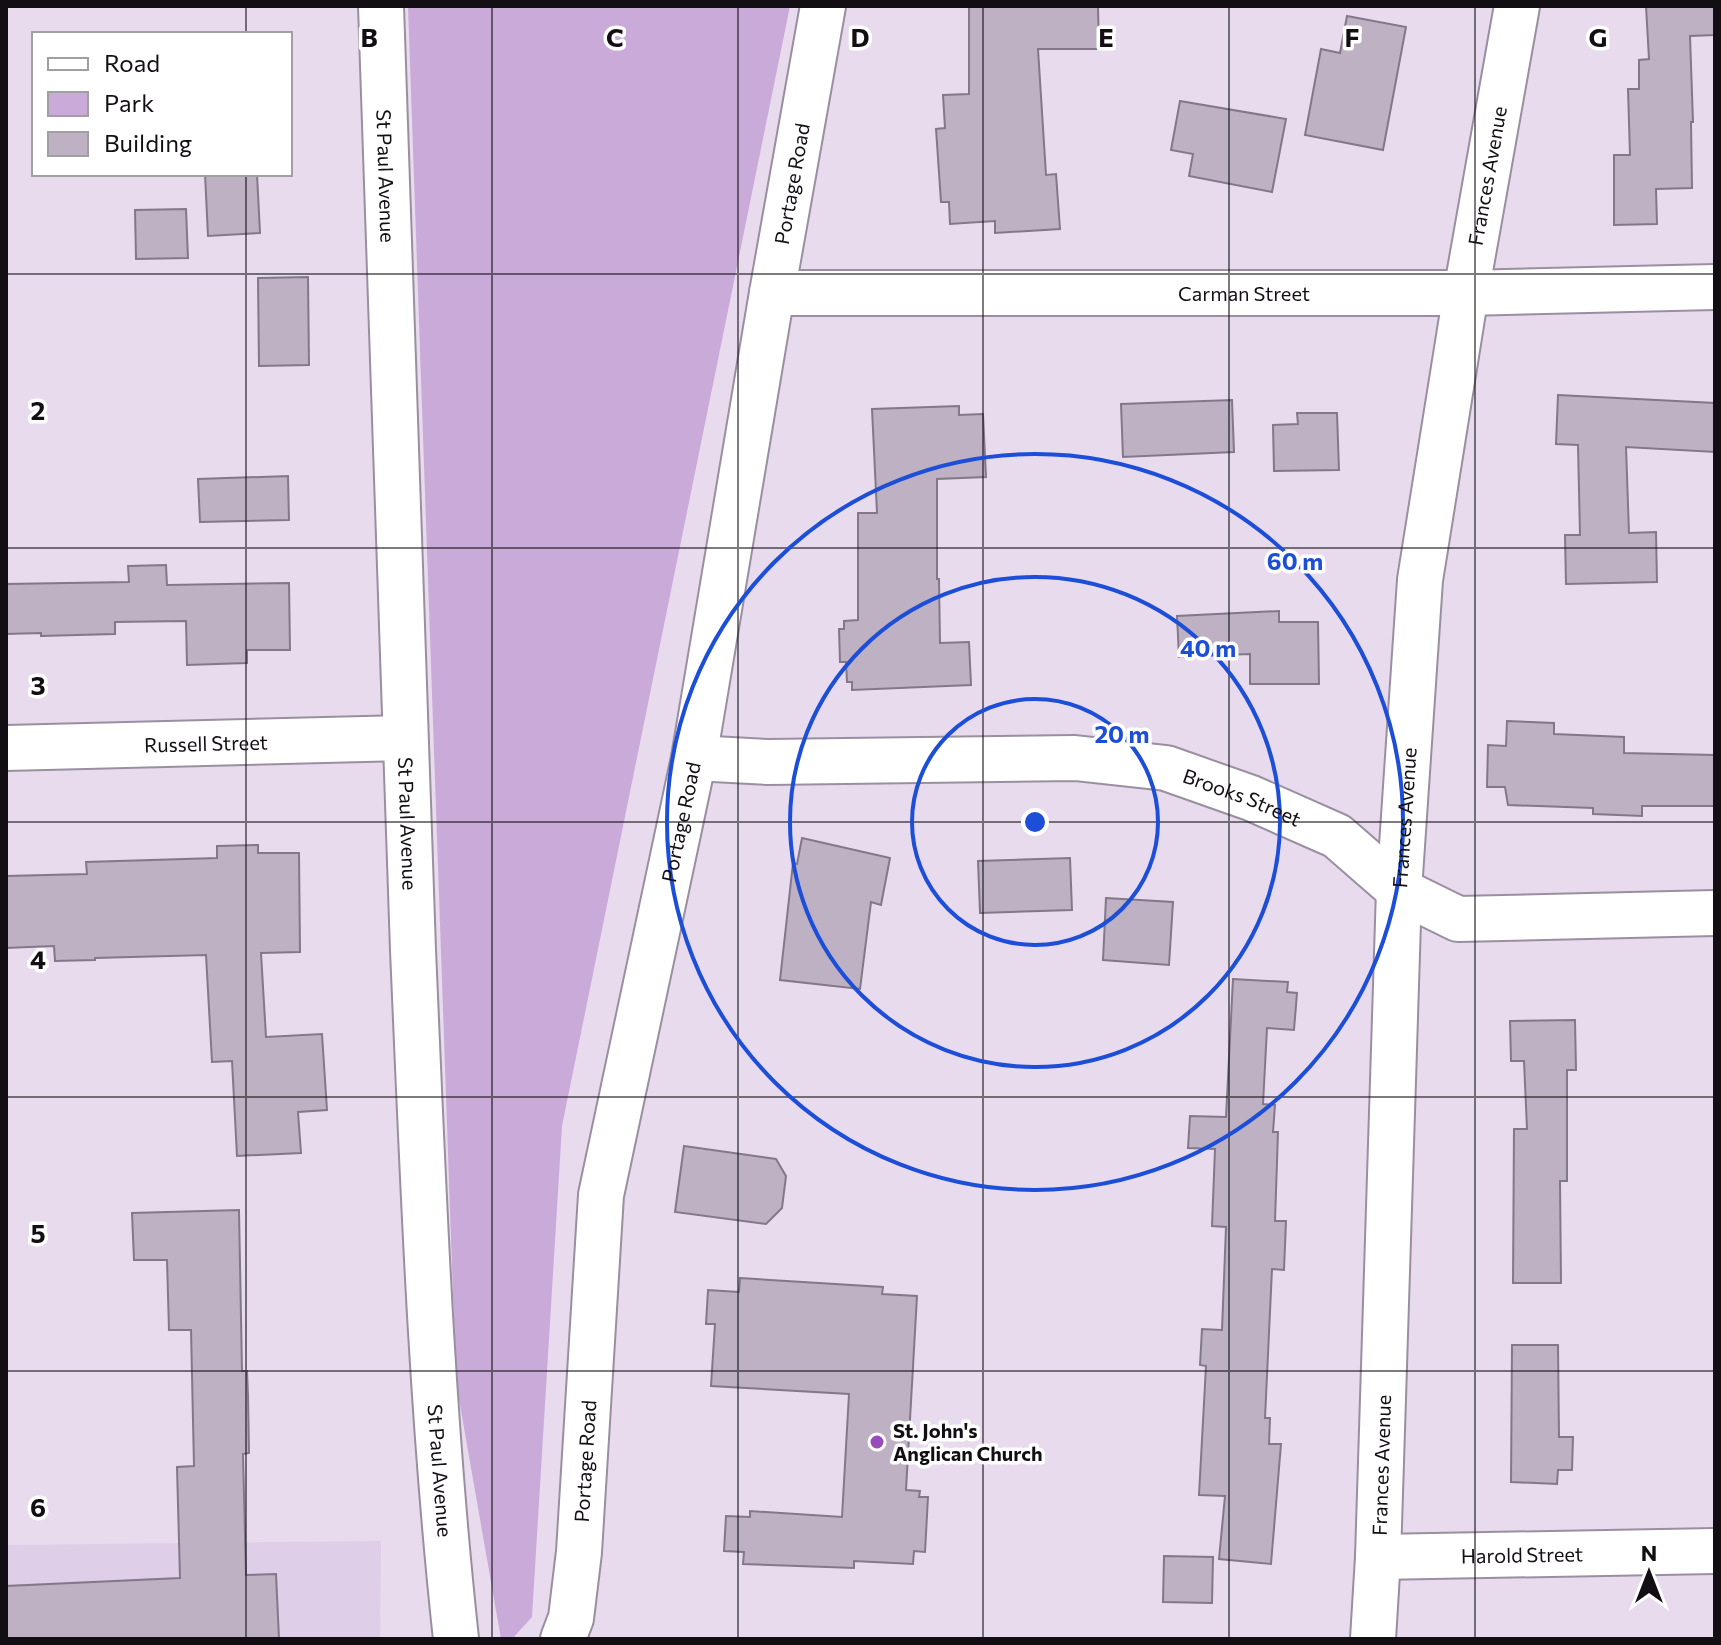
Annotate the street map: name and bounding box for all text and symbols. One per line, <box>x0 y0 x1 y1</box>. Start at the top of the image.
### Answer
text: B <box>360 21 378 52</box>
text: C <box>606 21 624 52</box>
text: D <box>850 21 870 52</box>
text: E <box>1098 21 1114 52</box>
text: F <box>1344 21 1360 52</box>
text: G <box>1589 21 1607 52</box>
legend <box>32 32 292 176</box>
text: Road <box>104 48 160 77</box>
text: Park <box>104 88 154 117</box>
street label: Frances Avenue <box>1463 104 1511 247</box>
street label: St Paul Avenue <box>372 109 401 243</box>
street label: Portage Road <box>769 121 814 246</box>
text: Building <box>104 128 192 157</box>
street label: Carman Street <box>1178 281 1310 305</box>
text: 2 <box>31 394 45 425</box>
text: 60 m <box>1267 546 1323 575</box>
text: 40 m <box>1180 633 1236 662</box>
text: 3 <box>30 669 46 700</box>
text: 20 m <box>1095 719 1149 748</box>
street label: Russell Street <box>144 729 268 757</box>
street label: Frances Avenue <box>1387 746 1421 889</box>
street label: St Paul Avenue <box>394 757 423 891</box>
street label: Portage Road <box>656 760 705 884</box>
street label: Brooks Street <box>1180 763 1305 831</box>
centre of rings <box>1021 808 1049 836</box>
text: 4 <box>30 943 46 974</box>
text: 5 <box>30 1217 46 1248</box>
street label: Frances Avenue <box>1367 1394 1395 1536</box>
street label: Portage Road <box>569 1399 600 1523</box>
street label: St Paul Avenue <box>424 1403 458 1538</box>
place label: St. John's Anglican Church <box>893 1418 1042 1465</box>
marker: St. John's Anglican Church <box>868 1433 886 1451</box>
text: 6 <box>30 1491 46 1522</box>
north arrow <box>1609 1533 1689 1613</box>
text: N <box>1641 1539 1657 1566</box>
street label: Harold Street <box>1461 1541 1583 1568</box>

